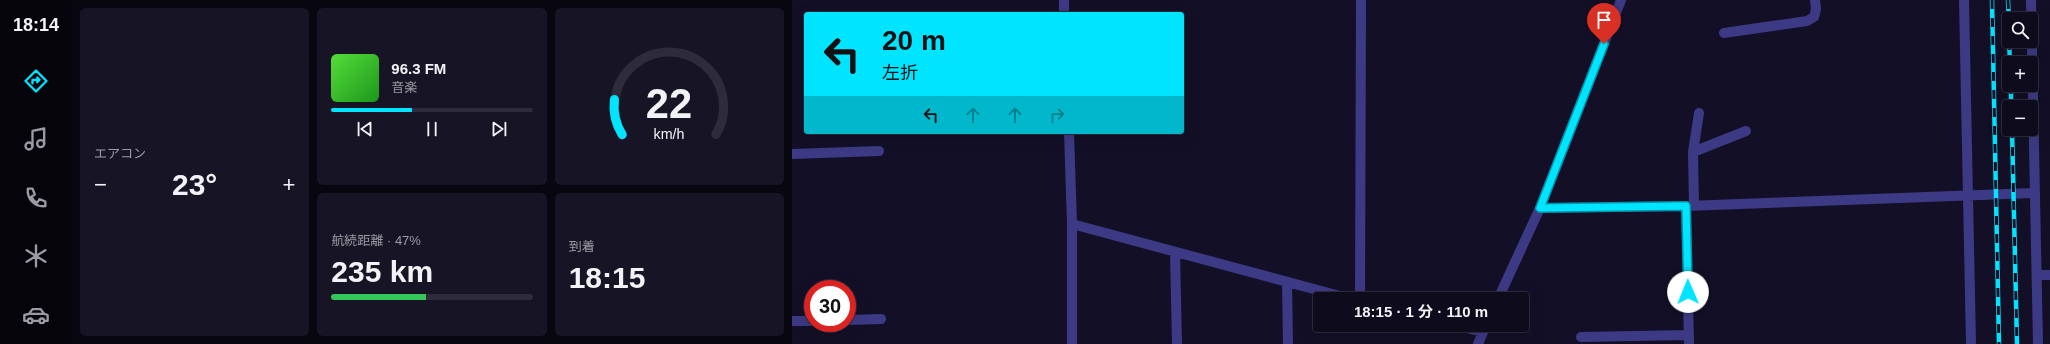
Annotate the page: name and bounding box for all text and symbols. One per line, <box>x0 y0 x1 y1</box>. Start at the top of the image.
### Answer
pin <box>1587 3 1621 44</box>
icon: arrive <box>1593 9 1615 31</box>
map controls <box>2002 12 2038 136</box>
button: search <box>2002 12 2038 48</box>
text: 18:14 <box>13 15 59 35</box>
text: 20 m <box>882 25 946 56</box>
icon: left <box>816 28 868 80</box>
button: + <box>2002 56 2038 92</box>
text: 96.3 FM <box>391 60 446 77</box>
text: 左折 <box>882 63 918 83</box>
icon: directions <box>22 67 50 95</box>
text: 22 <box>646 79 692 126</box>
text: 音楽 <box>391 80 417 95</box>
button: − <box>2002 100 2038 136</box>
icon: left <box>920 104 942 126</box>
icon: ahead <box>962 104 984 126</box>
icon: ahead <box>1004 104 1026 126</box>
icon: right <box>1046 104 1068 126</box>
icon: previous <box>354 118 376 140</box>
icon: pause <box>421 118 443 140</box>
icon: next <box>488 118 510 140</box>
icon: music <box>22 125 50 153</box>
text: km/h <box>654 125 685 141</box>
text: エアコン <box>94 146 146 161</box>
text: 23° <box>172 168 217 201</box>
text: − <box>94 172 107 197</box>
text: + <box>282 172 295 197</box>
icon: phone <box>22 184 50 212</box>
text: 航続距離 · 47% <box>331 233 421 248</box>
text: 到着 <box>569 239 595 254</box>
icon: climate <box>22 242 50 270</box>
text: 235 km <box>331 255 433 288</box>
text: 18:15 <box>569 261 645 294</box>
position arrow <box>1667 271 1709 313</box>
speed limit sign: 30 <box>804 280 856 332</box>
icon: car <box>22 301 50 329</box>
text: 18:15 · 1 分 · 110 m <box>1354 303 1488 320</box>

